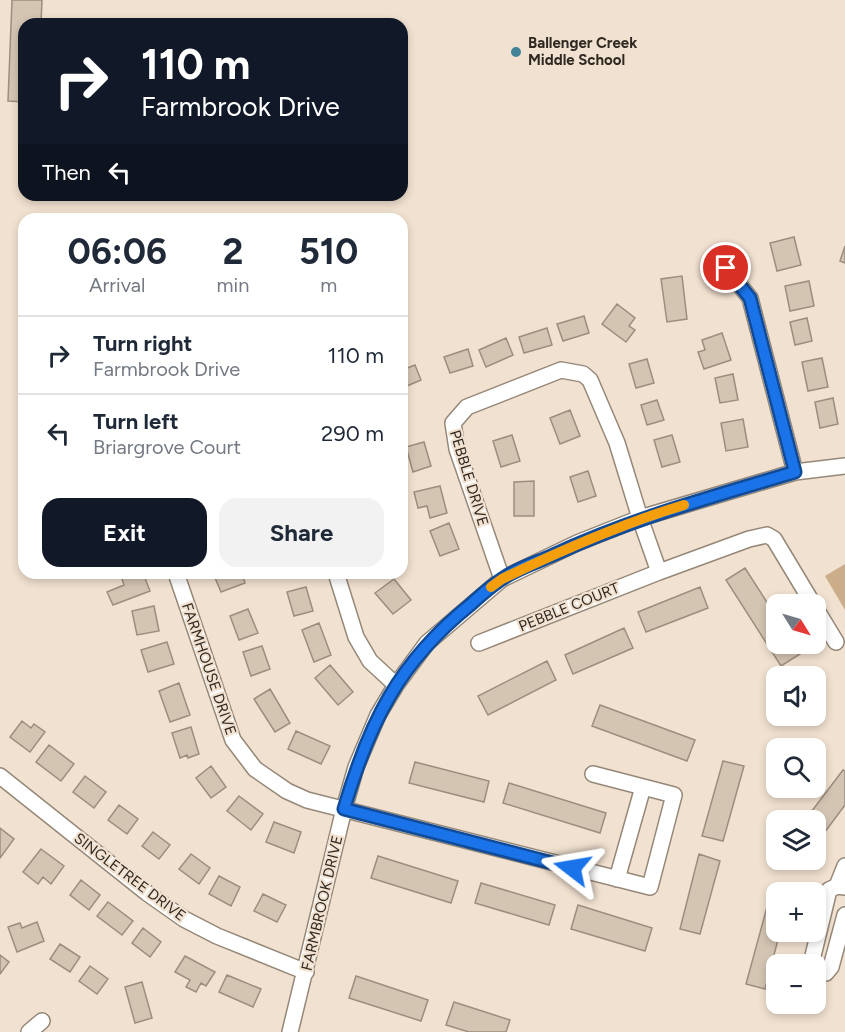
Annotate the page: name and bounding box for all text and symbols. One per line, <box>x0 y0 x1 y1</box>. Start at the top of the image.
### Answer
place label: Ballenger Creek Middle School <box>528 34 637 69</box>
text: 110 m <box>141 39 250 90</box>
icon: right <box>42 42 120 120</box>
marker: Ballenger Creek Middle School <box>509 45 523 59</box>
text: Farmbrook Drive <box>141 90 340 123</box>
icon: left <box>103 156 136 189</box>
text: Then <box>42 159 91 186</box>
text: 06:06 <box>68 230 167 273</box>
text: 2 <box>222 230 243 273</box>
text: 510 <box>299 230 358 273</box>
pin <box>700 242 751 293</box>
icon: arrive <box>709 251 742 284</box>
text: Arrival <box>89 273 145 297</box>
text: min <box>216 273 249 297</box>
text: m <box>320 273 337 297</box>
text: Turn right <box>93 330 192 357</box>
icon: right <box>42 339 75 372</box>
text: 110 m <box>328 342 384 369</box>
text: Farmbrook Drive <box>93 357 240 381</box>
text: Turn left <box>93 408 179 435</box>
icon: left <box>42 417 75 450</box>
text: 290 m <box>321 420 384 447</box>
street label: PEBBLE DRIVE <box>446 428 492 528</box>
text: Briargrove Court <box>93 435 241 459</box>
button: Exit <box>42 498 207 567</box>
button: Share <box>219 498 384 567</box>
street label: PEBBLE COURT <box>516 578 623 635</box>
north arrow <box>766 594 826 654</box>
map controls <box>766 594 826 1014</box>
street label: FARMHOUSE DRIVE <box>178 600 240 738</box>
button: sound <box>766 666 826 726</box>
button: search <box>766 738 826 798</box>
button: layers <box>766 810 826 870</box>
street label: SINGLETREE DRIVE <box>71 829 189 925</box>
street label: FARMBROOK DRIVE <box>298 834 346 972</box>
position arrow <box>540 836 604 900</box>
button: + <box>766 882 826 942</box>
button: − <box>766 954 826 1014</box>

